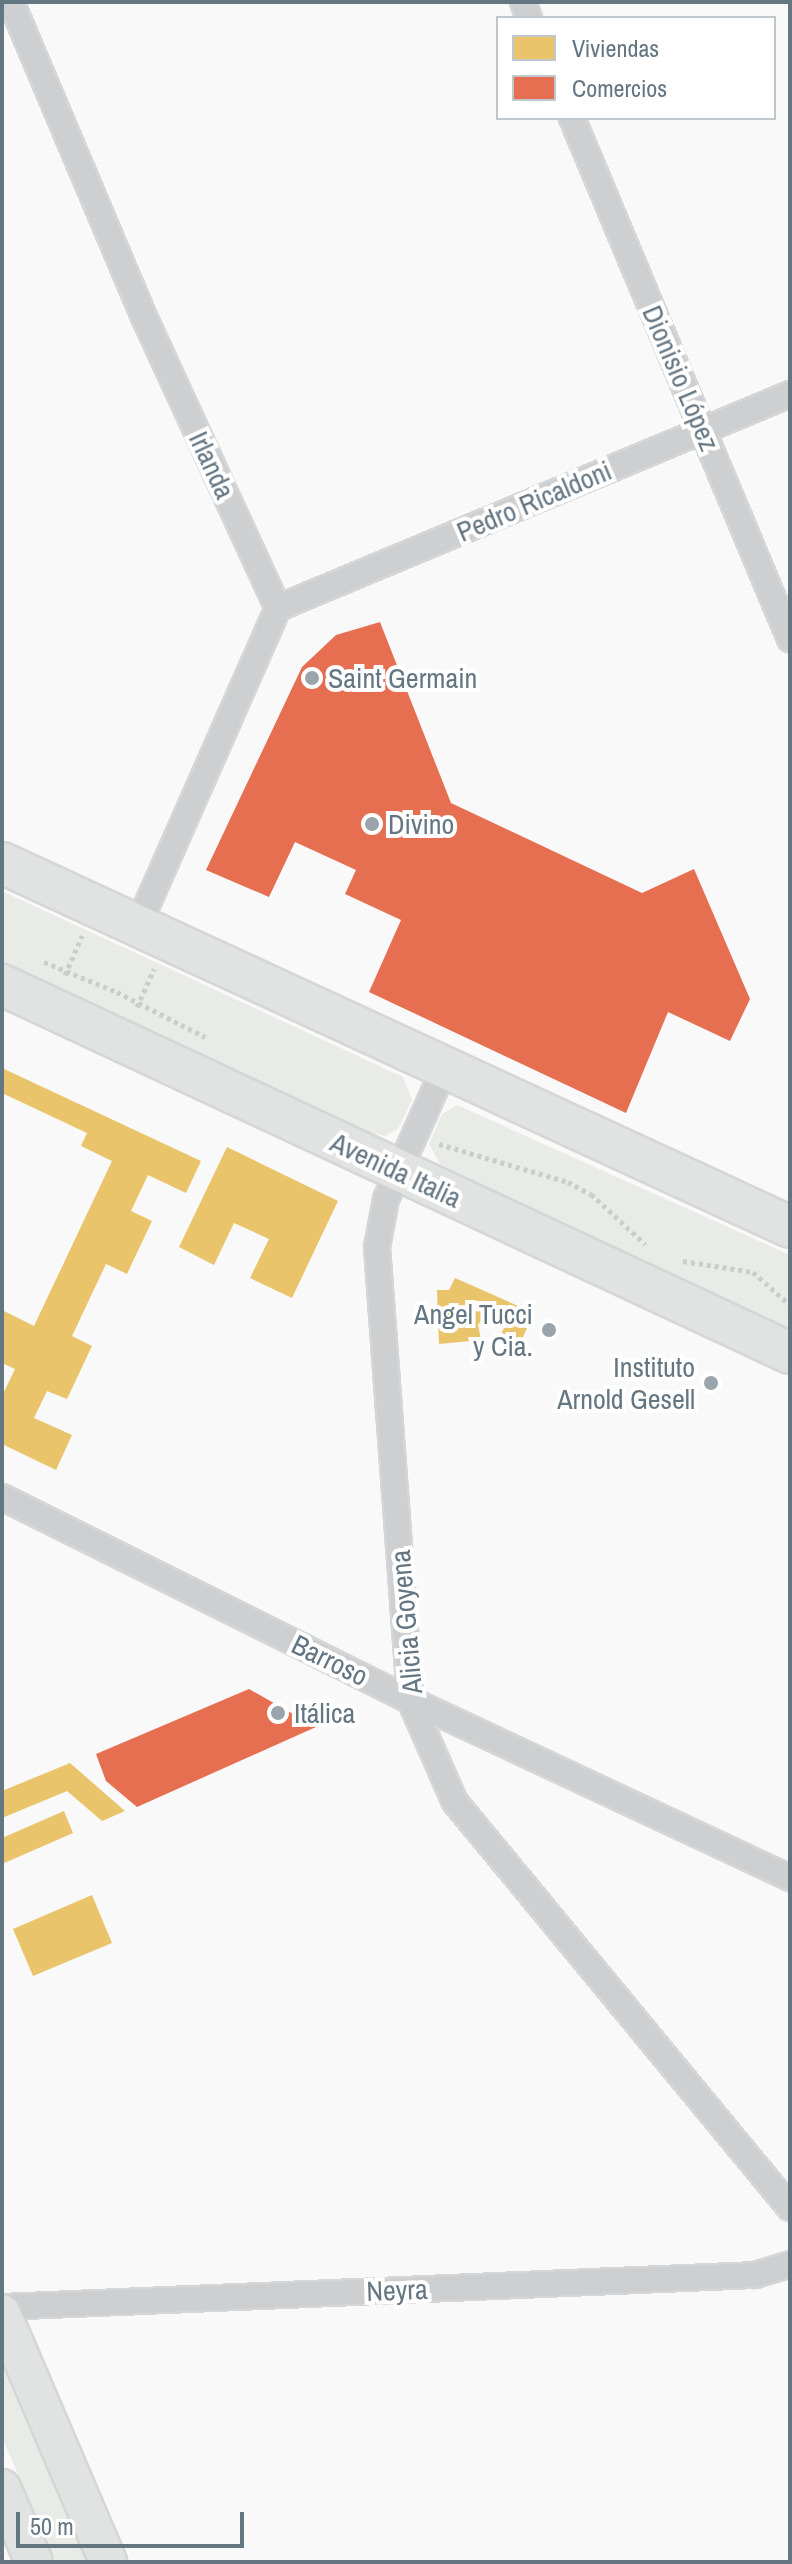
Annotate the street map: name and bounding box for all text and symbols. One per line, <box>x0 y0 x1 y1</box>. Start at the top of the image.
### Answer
legend <box>496 16 776 120</box>
text: Viviendas <box>572 32 659 64</box>
text: Comercios <box>572 72 667 104</box>
street label: Dionisio López <box>635 300 727 456</box>
street label: Irlanda <box>182 426 242 504</box>
street label: Pedro Ricaldoni <box>452 453 616 549</box>
place label: Saint Germain <box>328 661 477 695</box>
marker: Saint Germain <box>303 669 321 687</box>
place label: Divino <box>388 807 454 841</box>
marker: Divino <box>363 815 381 833</box>
street label: Avenida Italia <box>325 1125 467 1215</box>
place label: Angel Tucci y Cia. <box>414 1297 533 1363</box>
marker: Angel Tucci y Cia. <box>540 1321 558 1339</box>
place label: Instituto Arnold Gesell <box>557 1350 695 1416</box>
marker: Instituto Arnold Gesell <box>702 1374 720 1392</box>
street label: Alicia Goyena <box>383 1549 429 1695</box>
street label: Barroso <box>287 1627 373 1693</box>
place label: Itálica <box>294 1696 355 1730</box>
marker: Itálica <box>269 1704 287 1722</box>
street label: Neyra <box>366 2272 428 2308</box>
scale bar <box>20 2496 248 2546</box>
text: 50 m <box>30 2510 74 2542</box>

